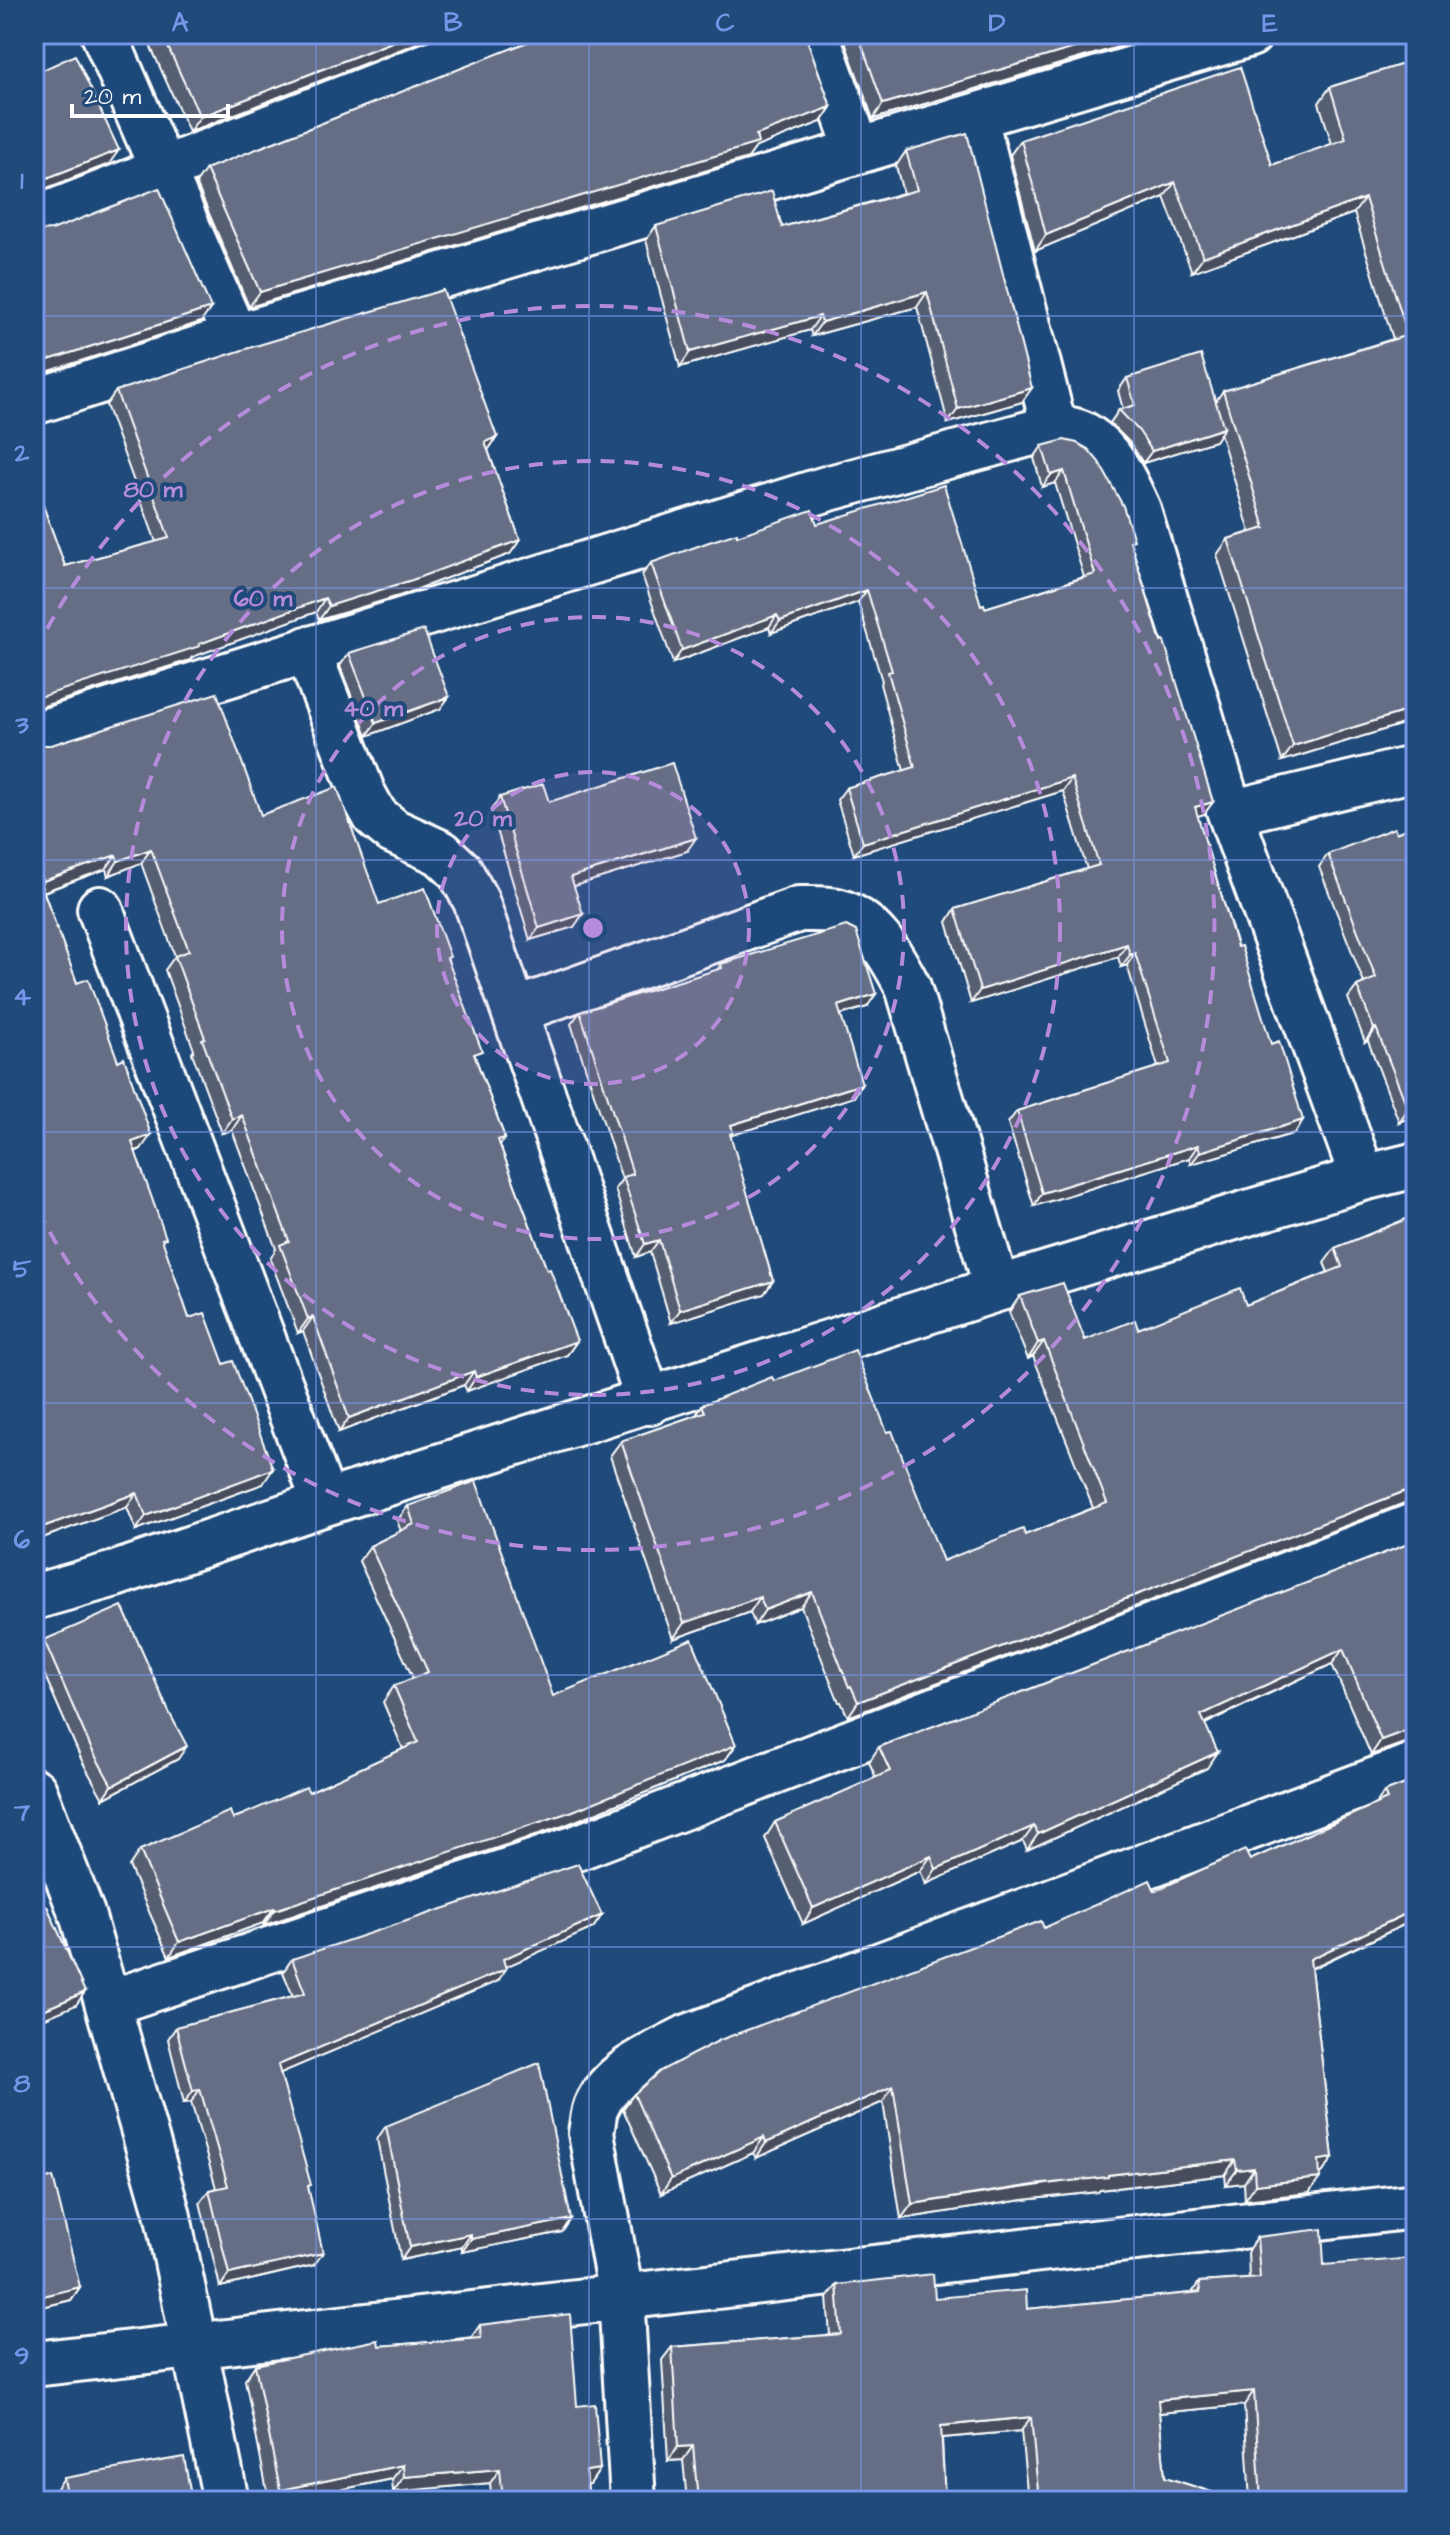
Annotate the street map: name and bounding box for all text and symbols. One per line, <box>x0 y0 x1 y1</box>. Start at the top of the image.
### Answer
text: A <box>172 5 189 41</box>
text: B <box>444 5 463 41</box>
text: C <box>716 5 735 41</box>
text: D <box>989 5 1006 41</box>
text: E <box>1262 5 1278 41</box>
scale bar <box>72 68 228 118</box>
text: 20 m <box>84 80 141 114</box>
text: 1 <box>20 163 24 199</box>
text: 2 <box>14 435 30 471</box>
text: 80 m <box>124 473 183 507</box>
text: 60 m <box>234 582 293 616</box>
text: 40 m <box>343 692 403 726</box>
text: 3 <box>14 707 29 743</box>
text: 20 m <box>453 802 512 836</box>
centre of rings <box>579 914 607 942</box>
text: 4 <box>13 979 31 1015</box>
text: 5 <box>13 1251 32 1287</box>
text: 6 <box>14 1522 31 1558</box>
text: 7 <box>13 1794 30 1830</box>
text: 8 <box>14 2066 31 2102</box>
text: 9 <box>15 2338 29 2374</box>

